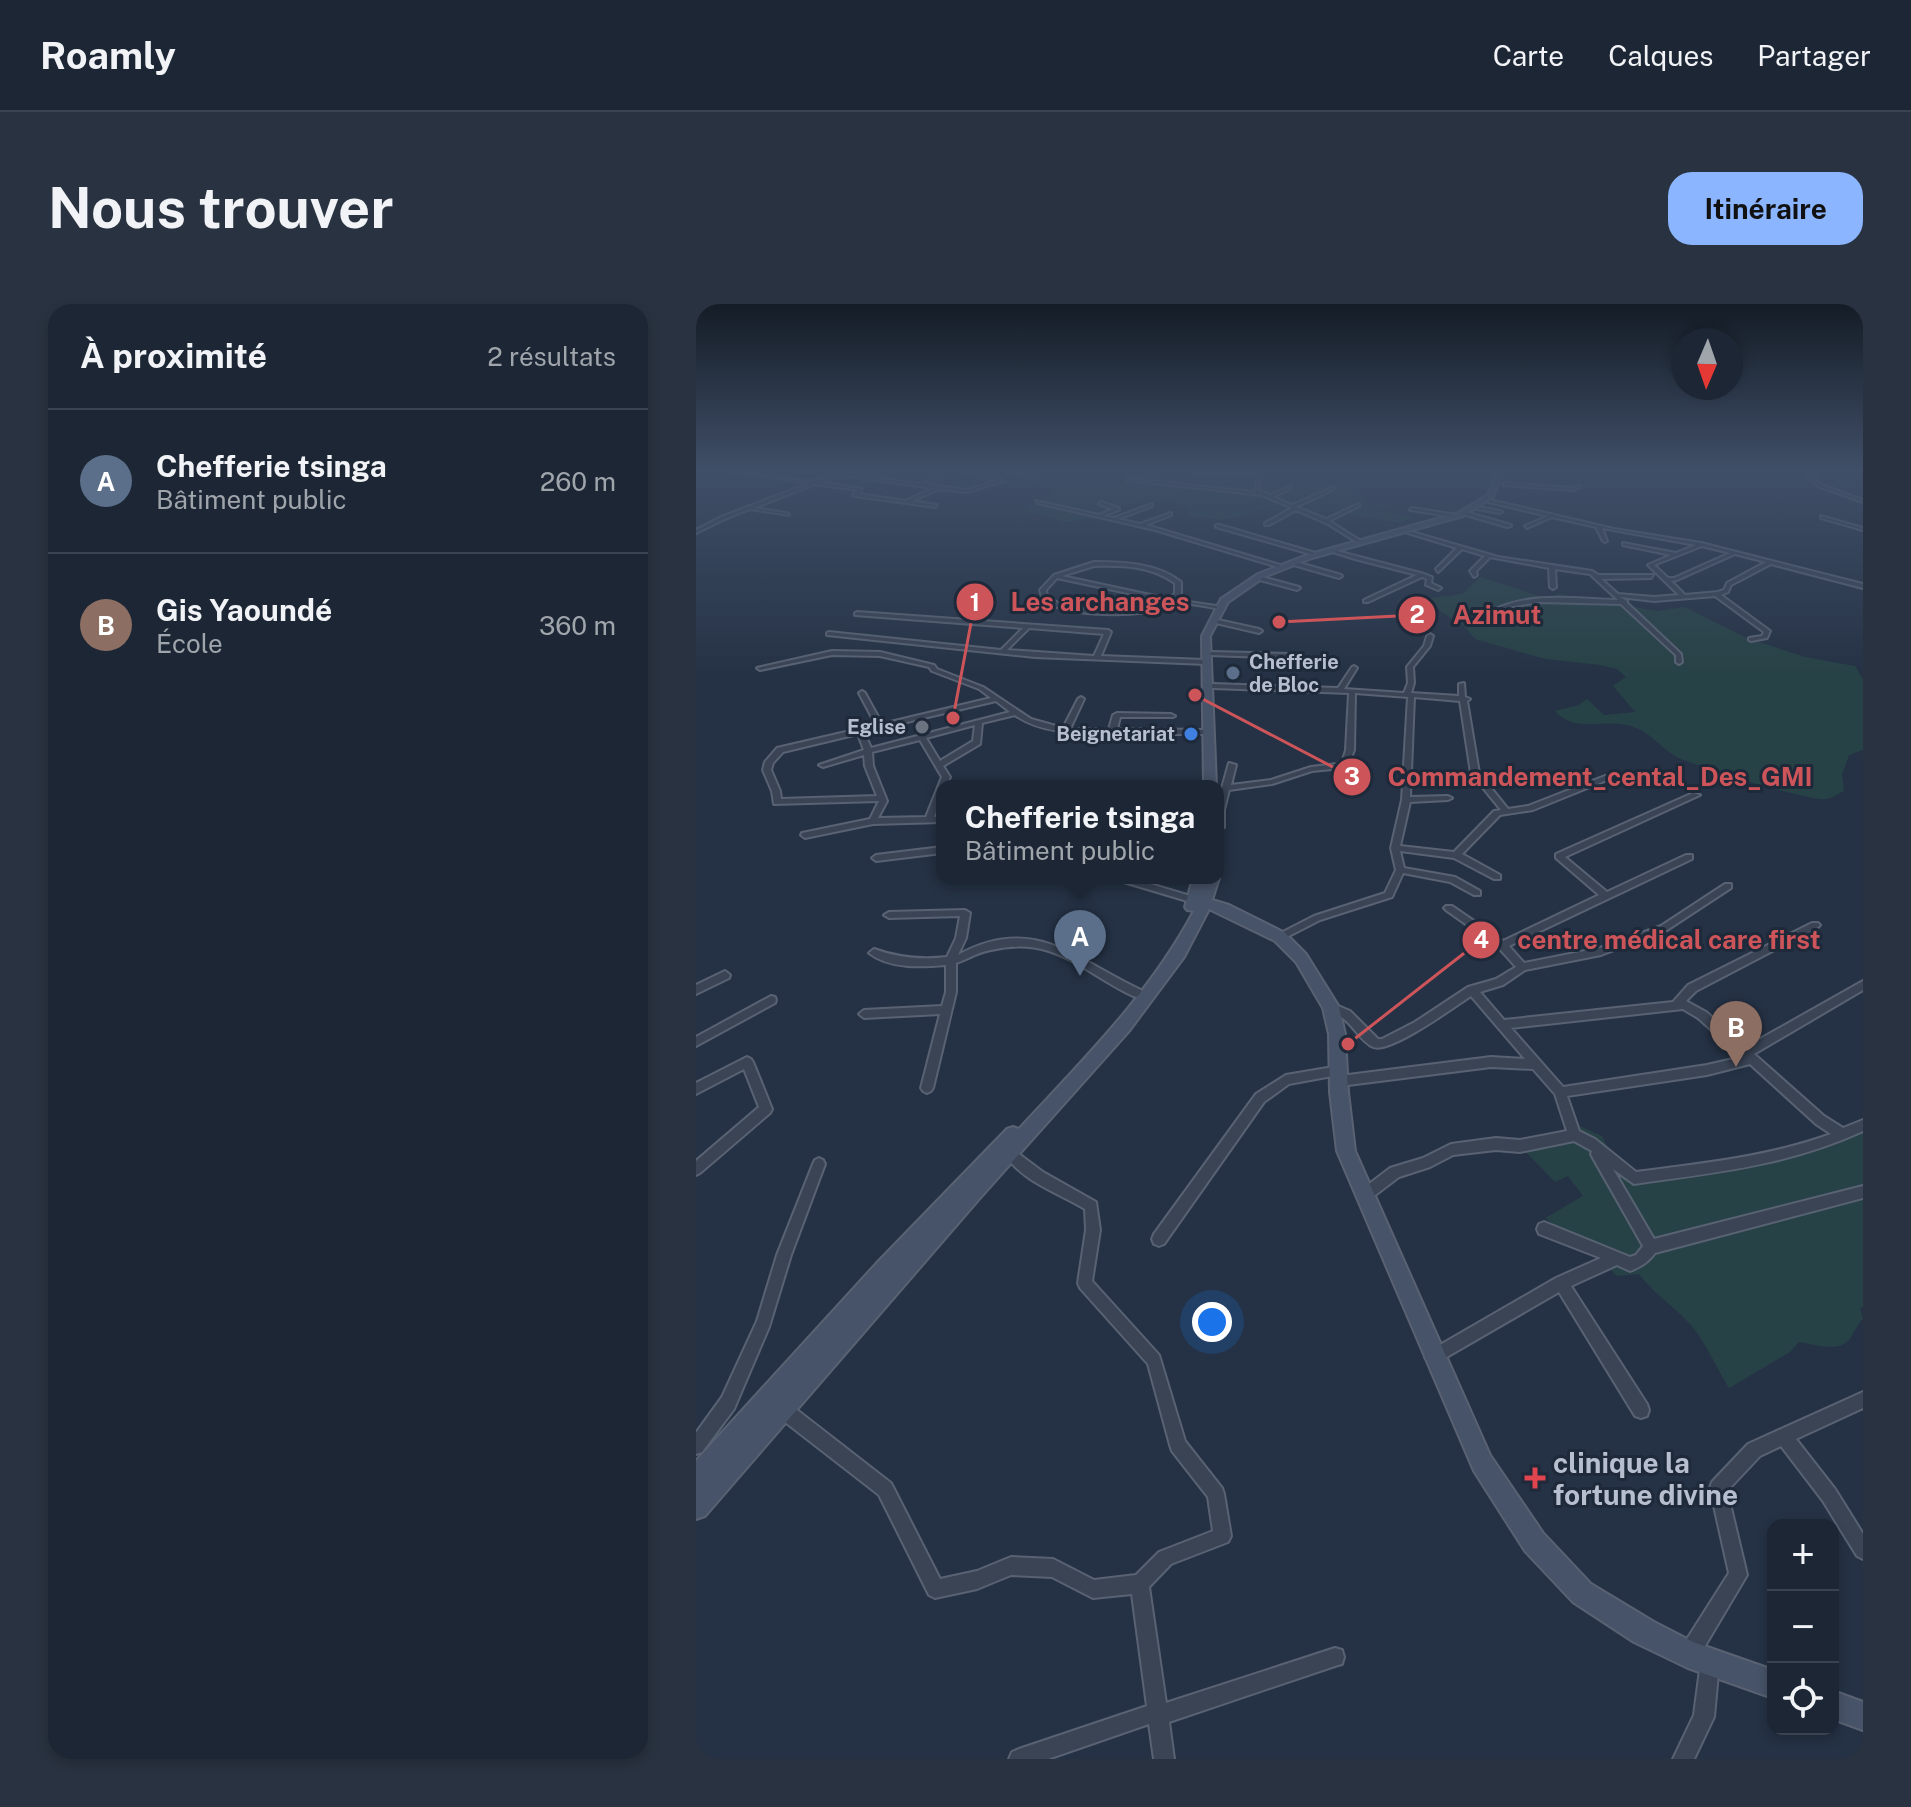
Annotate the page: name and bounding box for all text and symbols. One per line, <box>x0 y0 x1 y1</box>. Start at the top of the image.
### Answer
text: Roamly <box>40 33 176 78</box>
text: Carte <box>1493 39 1564 72</box>
text: Calques <box>1608 39 1713 72</box>
text: Partager <box>1757 39 1871 72</box>
button: Itinéraire <box>1668 172 1863 245</box>
text: Nous trouver <box>48 175 393 241</box>
north arrow <box>1671 328 1743 400</box>
text: À proximité <box>80 336 267 376</box>
text: 2 résultats <box>487 341 616 372</box>
text: Chefferie tsinga <box>156 448 387 484</box>
text: A <box>97 466 115 497</box>
text: 260 m <box>540 466 616 497</box>
text: Bâtiment public <box>156 484 347 515</box>
callout: Les archanges <box>955 577 1205 627</box>
text: Les archanges <box>1011 586 1189 617</box>
text: 1 <box>970 588 980 616</box>
callout: Azimut <box>1397 590 1557 640</box>
text: Gis Yaoundé <box>156 592 332 628</box>
text: Azimut <box>1453 599 1541 630</box>
text: 2 <box>1409 600 1425 628</box>
text: B <box>97 610 115 641</box>
text: 360 m <box>539 610 616 641</box>
text: École <box>156 628 223 659</box>
place label: Chefferie de Bloc <box>1249 650 1339 697</box>
marker: Chefferie de Bloc <box>1224 664 1242 682</box>
place label: Eglise <box>847 715 906 739</box>
marker: Eglise <box>913 718 931 736</box>
place label: Beignetariat <box>1056 722 1175 746</box>
marker: Beignetariat <box>1182 725 1200 743</box>
callout: Commandement_cental_Des_GMI <box>1332 752 1829 802</box>
text: Commandement_cental_Des_GMI <box>1387 761 1813 792</box>
text: 3 <box>1344 762 1360 790</box>
popup <box>936 780 1224 884</box>
text: Chefferie tsinga <box>965 799 1195 835</box>
text: Bâtiment public <box>965 835 1155 866</box>
pin: A <box>1054 910 1106 976</box>
callout: centre médical care first <box>1461 915 1837 965</box>
text: centre médical care first <box>1517 924 1821 955</box>
text: 4 <box>1473 925 1489 953</box>
pin: B <box>1710 1001 1762 1067</box>
your location <box>1192 1302 1232 1342</box>
place label: clinique la fortune divine <box>1553 1446 1738 1511</box>
marker: clinique la fortune divine <box>1524 1467 1546 1489</box>
map controls <box>1767 1519 1839 1735</box>
button: + <box>1767 1519 1839 1591</box>
button: − <box>1767 1591 1839 1663</box>
button: locate <box>1767 1663 1839 1735</box>

